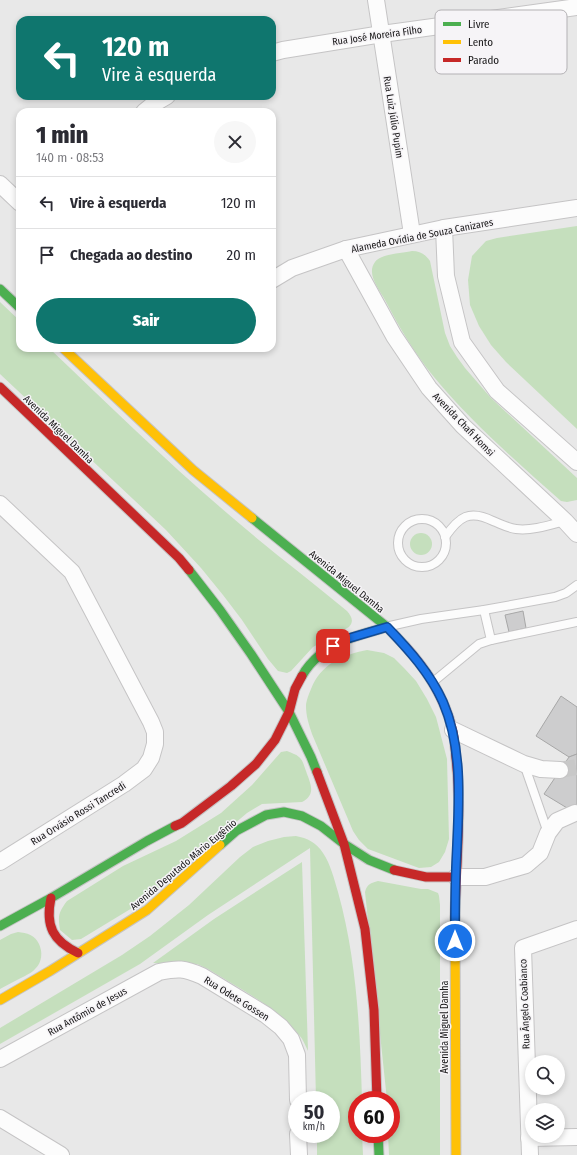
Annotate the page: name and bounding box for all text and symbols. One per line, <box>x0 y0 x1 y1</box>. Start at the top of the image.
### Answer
legend <box>435 10 567 74</box>
text: Livre <box>468 18 490 31</box>
street label: Rua José Moreira Filho <box>331 24 423 48</box>
text: 120 m <box>102 30 169 63</box>
icon: left <box>36 32 88 84</box>
text: Lento <box>468 36 493 49</box>
text: Parado <box>468 54 499 67</box>
text: Vire à esquerda <box>102 64 216 86</box>
street label: Rua Luiz Júlio Pupim <box>381 75 406 159</box>
text: 1 min <box>36 121 88 149</box>
button: close <box>214 121 256 163</box>
text: 140 m · 08:53 <box>36 150 104 165</box>
icon: left <box>36 192 58 214</box>
text: Vire à esquerda <box>70 194 167 212</box>
text: 120 m <box>221 194 256 212</box>
street label: Alameda Ovídia de Souza Canizares <box>350 215 494 256</box>
icon: arrive <box>36 244 58 266</box>
text: Chegada ao destino <box>70 246 192 264</box>
text: 20 m <box>227 246 256 264</box>
button: Sair <box>36 298 256 344</box>
street label: Avenida Chafi Homsi <box>430 390 497 459</box>
street label: Avenida Miguel Damha <box>21 393 96 466</box>
street label: Avenida Miguel Damha <box>307 548 386 616</box>
pin <box>316 629 350 663</box>
icon: arrive <box>322 635 344 657</box>
street label: Rua Orvásio Rossi Tancredi <box>29 780 128 848</box>
street label: Avenida Deputado Mário Eugênio <box>128 817 239 913</box>
position arrow <box>434 920 476 962</box>
street label: Rua Ângelo Coabianco <box>516 959 533 1049</box>
street label: Rua Odete Gossen <box>202 974 271 1024</box>
street label: Avenida Miguel Damha <box>439 980 451 1073</box>
street label: Rua Antômio de Jesus <box>46 985 129 1039</box>
map controls <box>525 1055 565 1143</box>
button: search <box>525 1055 565 1095</box>
speed limit sign: 60 <box>348 1091 400 1143</box>
text: 50 <box>304 1100 324 1124</box>
button: layers <box>525 1103 565 1143</box>
text: km/h <box>303 1121 325 1133</box>

